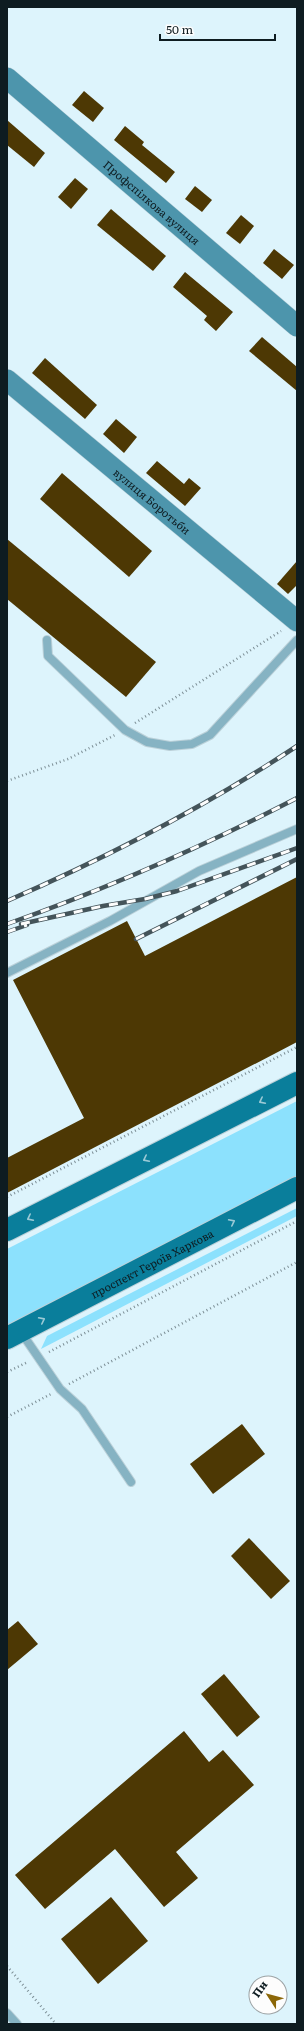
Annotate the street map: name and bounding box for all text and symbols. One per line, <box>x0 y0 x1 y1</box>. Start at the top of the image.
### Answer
scale bar <box>160 16 275 42</box>
text: 50 m <box>166 20 193 38</box>
street label: Профспілкова вулиця <box>100 156 204 248</box>
street label: вулиця Боротьби <box>110 464 194 538</box>
one-way arrow <box>259 1096 266 1104</box>
one-way arrow <box>143 1155 150 1162</box>
one-way arrow <box>27 1213 34 1221</box>
one-way arrow <box>227 1219 235 1227</box>
street label: проспект Героїв Харкова <box>88 1225 216 1302</box>
one-way arrow <box>37 1317 45 1325</box>
north arrow <box>248 1975 288 2015</box>
text: Пн <box>248 1977 271 2000</box>

